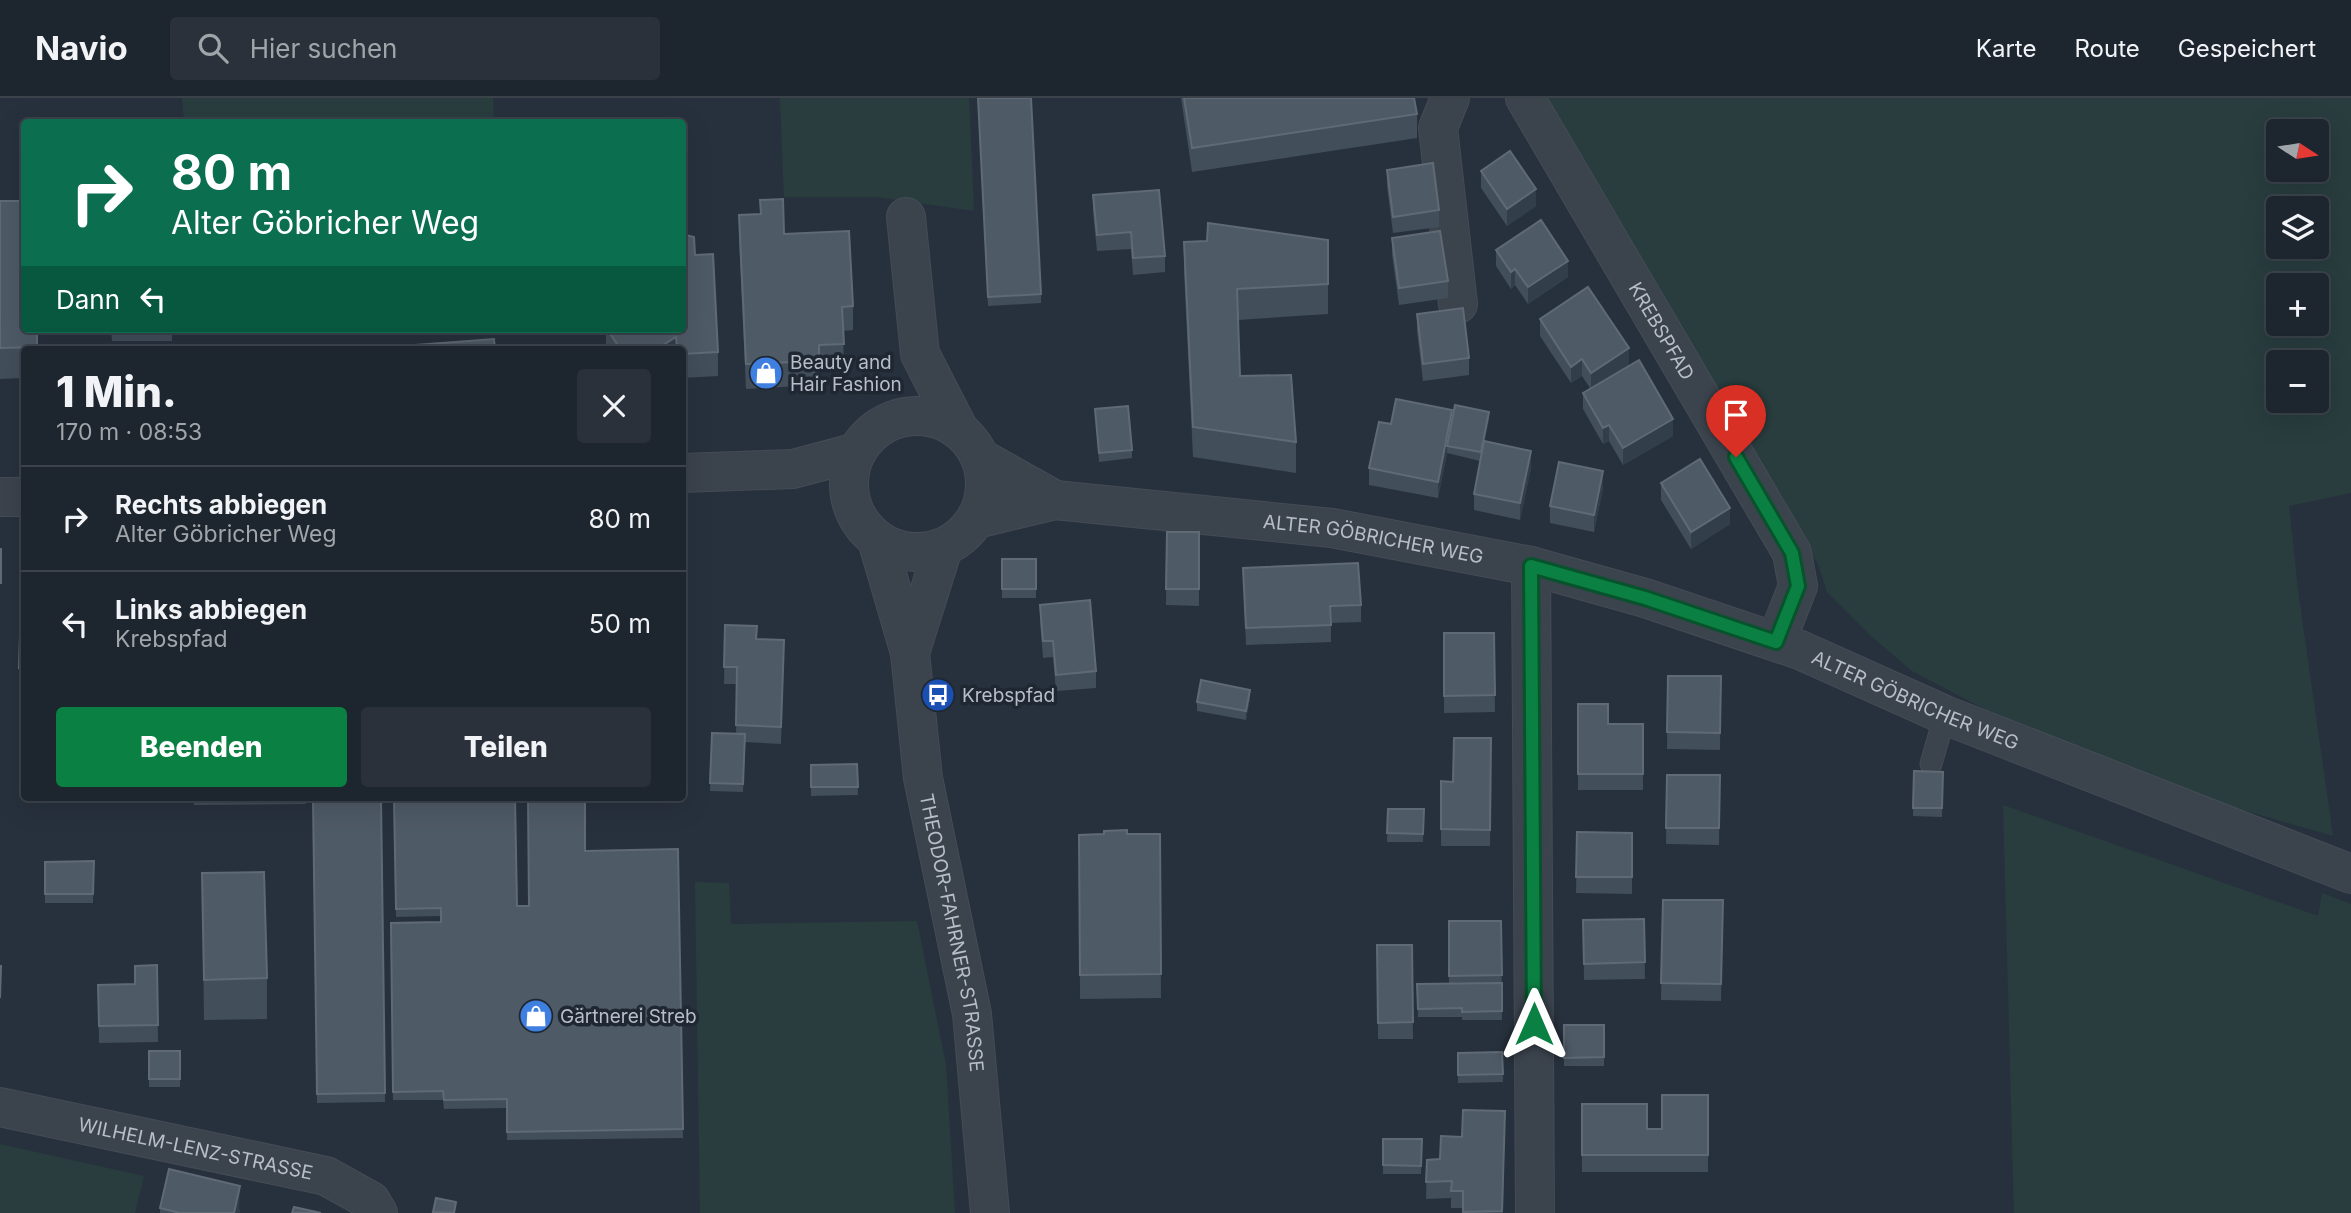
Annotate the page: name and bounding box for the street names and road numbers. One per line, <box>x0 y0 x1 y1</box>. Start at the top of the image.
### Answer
street label: KREBSPFAD <box>1624 278 1699 384</box>
street label: ALTER GÖBRICHER WEG <box>1262 510 1485 569</box>
street label: ALTER GÖBRICHER WEG <box>1808 646 2022 755</box>
street label: THEODOR-FAHRNER-STRASSE <box>915 792 988 1073</box>
street label: WILHELM-LENZ-STRASSE <box>76 1113 315 1185</box>

